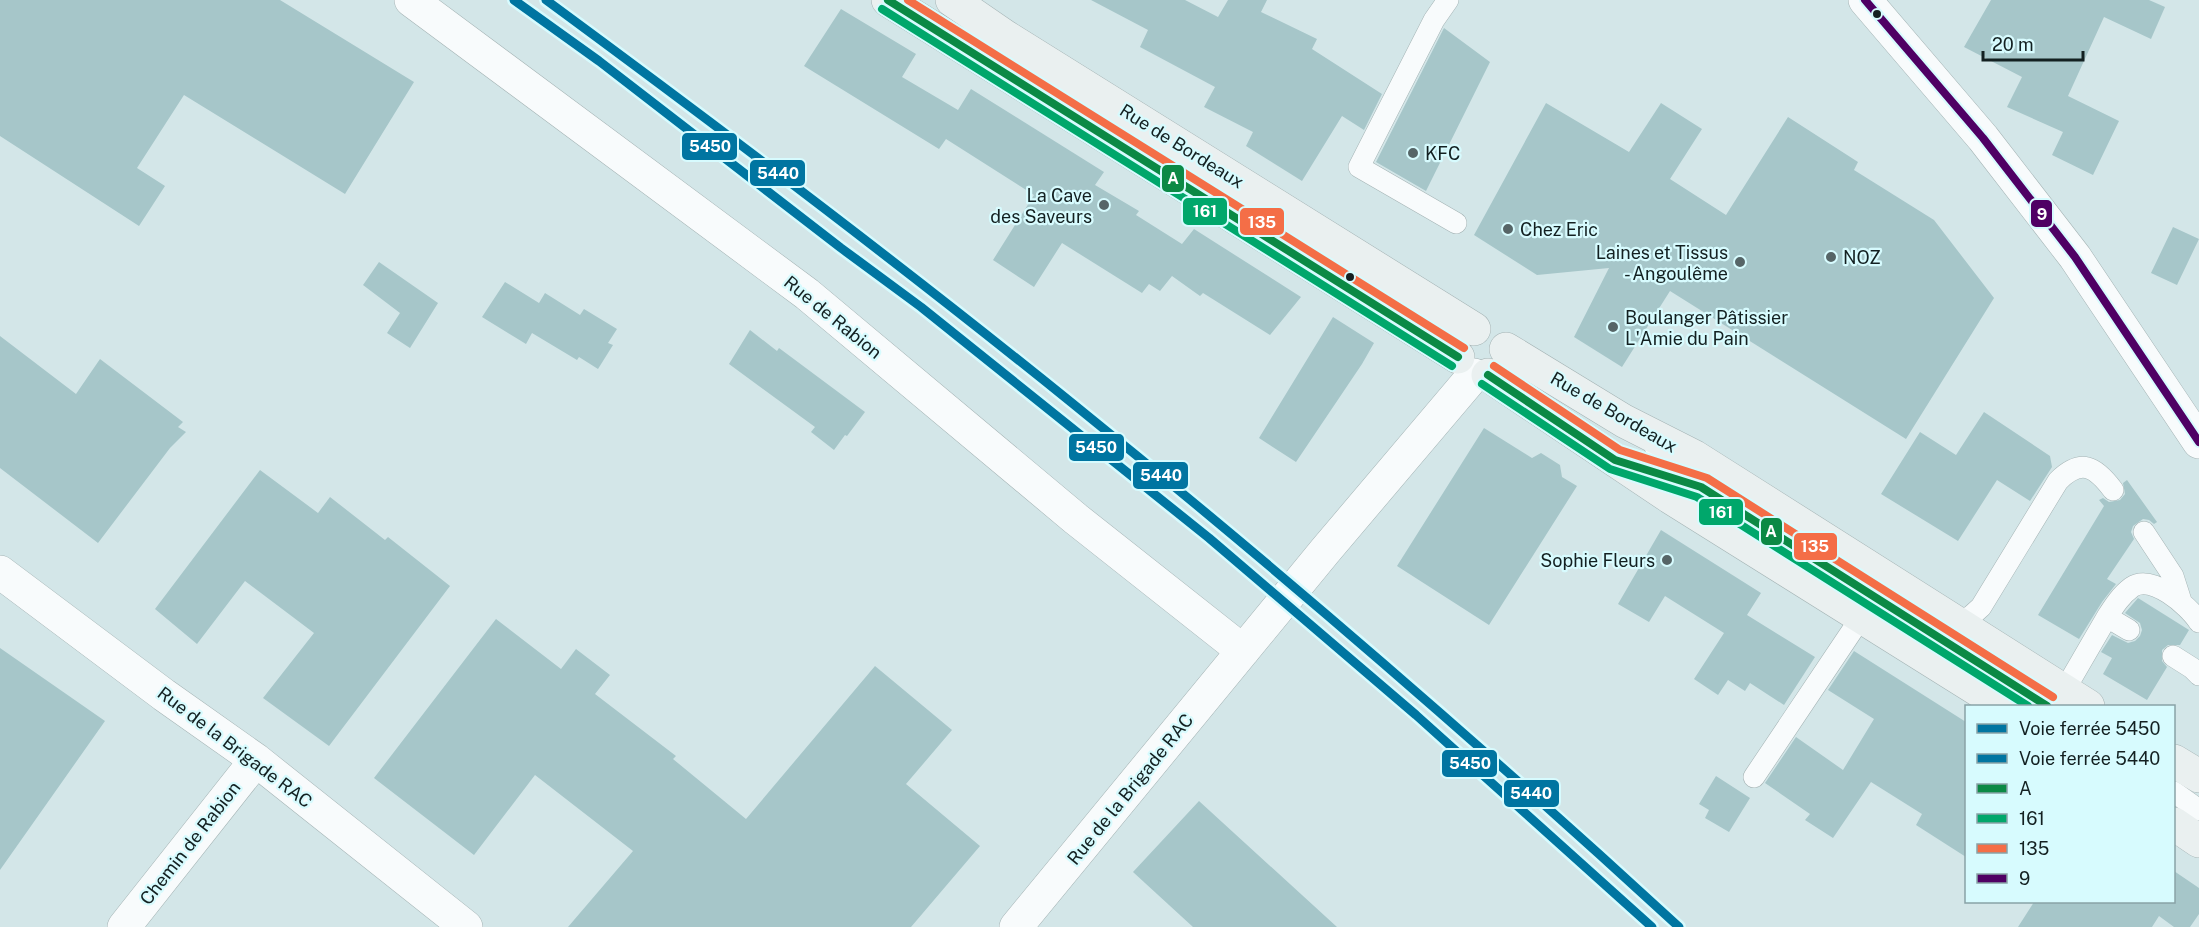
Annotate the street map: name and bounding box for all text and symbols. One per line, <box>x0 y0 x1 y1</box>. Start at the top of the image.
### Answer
unlabelled marker <box>1871 8 1883 20</box>
scale bar <box>1983 24 2084 62</box>
text: 20 m <box>1992 34 2034 55</box>
street label: Rue de Bordeaux <box>1116 99 1248 193</box>
line badge: 5450 <box>681 132 738 161</box>
text: 5450 <box>689 137 731 156</box>
place label: KFC <box>1425 143 1460 164</box>
marker: KFC <box>1406 146 1420 160</box>
line badge: 5440 <box>749 159 806 187</box>
text: 5440 <box>757 164 799 183</box>
line badge: A <box>1161 164 1185 193</box>
text: A <box>1167 169 1179 188</box>
place label: La Cave des Saveurs <box>990 185 1092 227</box>
line badge: 161 <box>1182 197 1228 226</box>
marker: La Cave des Saveurs <box>1097 198 1111 212</box>
line badge: 9 <box>2030 199 2053 228</box>
text: 161 <box>1193 202 1217 221</box>
text: 9 <box>2037 205 2047 224</box>
line badge: 135 <box>1239 207 1285 236</box>
text: 135 <box>1248 213 1276 232</box>
place label: Chez Eric <box>1520 219 1598 240</box>
marker: Chez Eric <box>1501 222 1515 236</box>
place label: Laines et Tissus - Angoulême <box>1596 242 1728 284</box>
place label: NOZ <box>1843 247 1881 268</box>
marker: NOZ <box>1824 250 1838 264</box>
marker: Laines et Tissus - Angoulême <box>1733 255 1747 269</box>
street label: Rue de Rabion <box>780 271 886 363</box>
unlabelled marker <box>1344 271 1356 283</box>
place label: Boulanger Pâtissier L'Amie du Pain <box>1625 307 1788 349</box>
marker: Boulanger Pâtissier L'Amie du Pain <box>1606 320 1620 334</box>
street label: Rue de Bordeaux <box>1547 367 1681 457</box>
line badge: 5450 <box>1068 433 1125 462</box>
text: 5450 <box>1075 438 1117 457</box>
line badge: 5440 <box>1132 461 1189 490</box>
text: 5440 <box>1140 466 1182 485</box>
line badge: 161 <box>1698 498 1744 526</box>
text: 161 <box>1709 503 1733 522</box>
line badge: A <box>1760 517 1783 546</box>
text: A <box>1765 522 1777 541</box>
line badge: 135 <box>1793 532 1838 561</box>
text: 135 <box>1801 537 1829 556</box>
place label: Sophie Fleurs <box>1540 550 1655 571</box>
marker: Sophie Fleurs <box>1660 553 1674 567</box>
street label: Rue de la Brigade RAC <box>154 682 316 812</box>
legend <box>1965 705 2175 903</box>
street label: Rue de la Brigade RAC <box>1063 709 1197 869</box>
text: Voie ferrée 5450 <box>2019 718 2160 739</box>
text: Voie ferrée 5440 <box>2019 748 2160 769</box>
line badge: 5450 <box>1441 749 1498 778</box>
text: 5450 <box>1449 754 1491 773</box>
street label: Chemin de Rabion <box>135 777 245 909</box>
text: A <box>2019 778 2032 799</box>
line badge: 5440 <box>1503 779 1560 808</box>
text: 5440 <box>1510 784 1552 803</box>
text: 161 <box>2019 808 2045 829</box>
text: 135 <box>2019 838 2049 859</box>
text: 9 <box>2019 868 2030 889</box>

